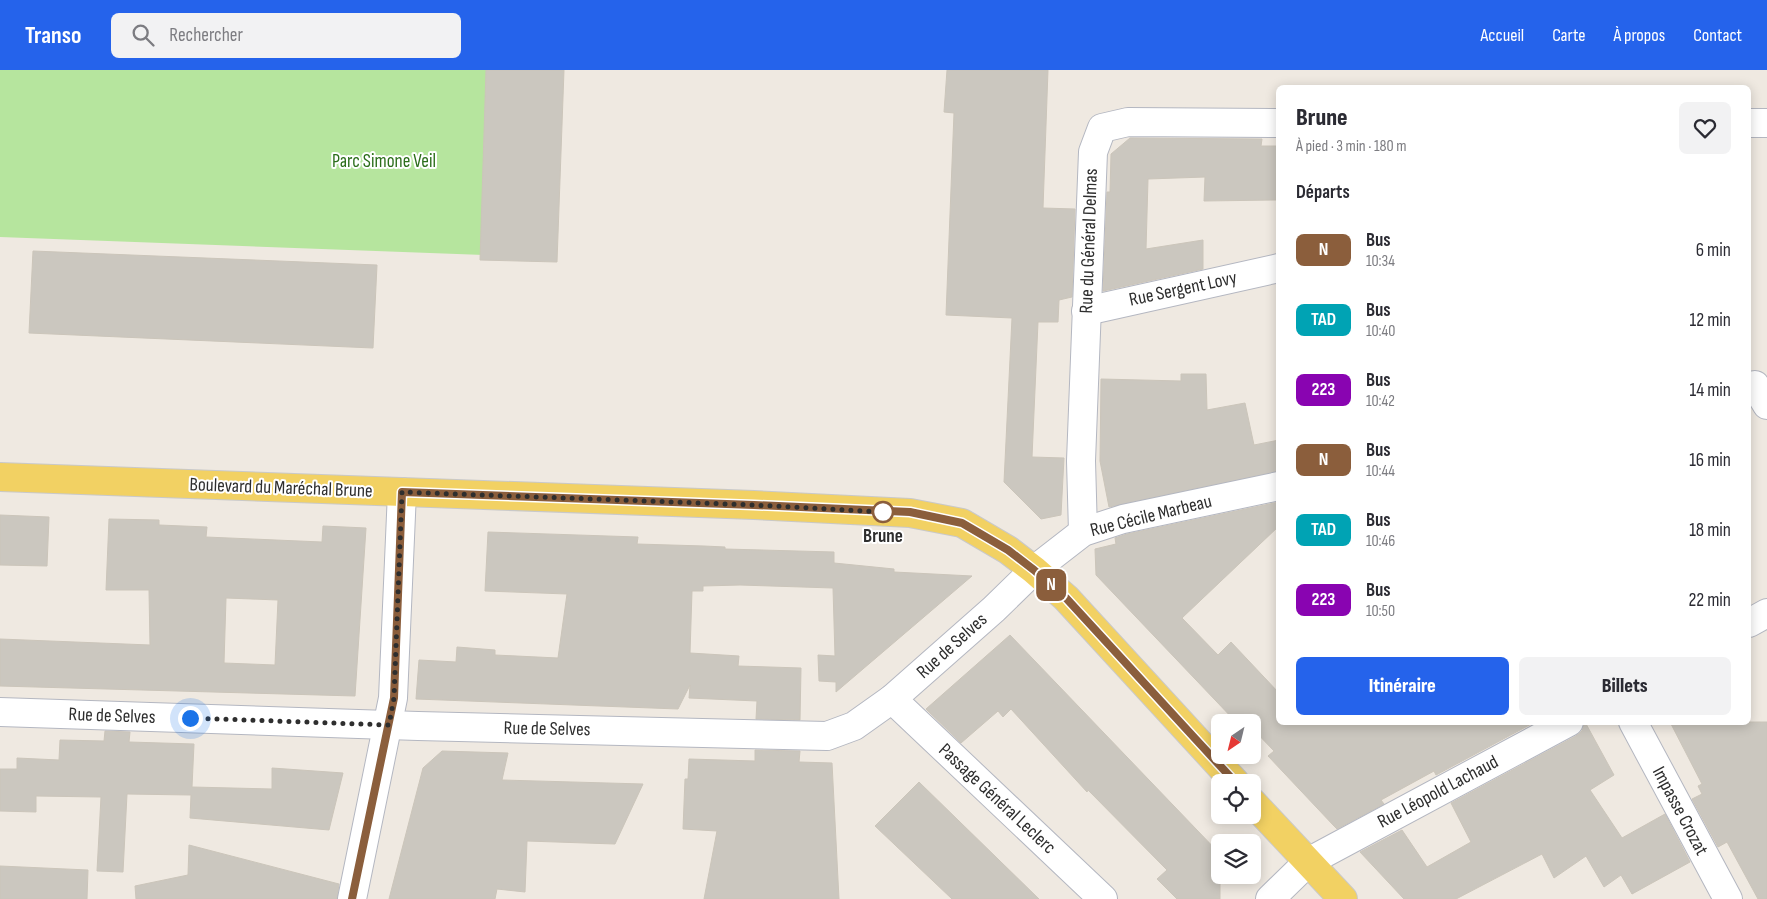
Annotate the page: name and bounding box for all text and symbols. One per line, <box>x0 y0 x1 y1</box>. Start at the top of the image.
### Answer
search box <box>111 13 461 58</box>
text: Transo <box>25 21 81 50</box>
icon: search <box>129 21 157 49</box>
text: Rechercher <box>169 24 243 47</box>
text: Accueil <box>1480 25 1524 46</box>
text: Carte <box>1552 25 1585 46</box>
text: À propos <box>1613 25 1665 46</box>
text: Contact <box>1693 25 1742 46</box>
button: heart <box>1679 102 1731 154</box>
text: Brune <box>1296 103 1348 132</box>
text: À pied · 3 min · 180 m <box>1296 137 1407 156</box>
park label: Parc Simone Veil <box>332 150 436 173</box>
street label: Rue du Général Delmas <box>1075 168 1103 314</box>
text: Départs <box>1296 181 1350 204</box>
text: Bus <box>1366 229 1391 252</box>
text: N <box>1319 239 1328 260</box>
text: 6 min <box>1696 239 1731 262</box>
text: 10:34 <box>1366 252 1395 271</box>
street label: Rue Sergent Lovy <box>1127 266 1240 312</box>
text: Bus <box>1366 299 1391 322</box>
text: TAD <box>1311 309 1336 330</box>
text: 12 min <box>1689 309 1731 332</box>
text: 10:40 <box>1366 322 1395 341</box>
text: Bus <box>1366 369 1391 392</box>
text: 223 <box>1312 379 1335 400</box>
text: 14 min <box>1690 379 1731 402</box>
text: 10:42 <box>1366 392 1395 411</box>
text: Bus <box>1366 439 1391 462</box>
text: N <box>1319 449 1328 470</box>
text: 16 min <box>1689 449 1731 472</box>
text: 10:44 <box>1366 462 1395 481</box>
street label: Boulevard du Maréchal Brune <box>189 473 373 503</box>
street label: Rue Cécile Marbeau <box>1088 490 1214 542</box>
marker: Brune <box>872 501 894 523</box>
text: Bus <box>1366 509 1391 532</box>
text: TAD <box>1311 519 1336 540</box>
text: 18 min <box>1689 519 1731 542</box>
place label: Brune <box>863 525 903 548</box>
text: 10:46 <box>1366 532 1395 551</box>
line badge: N <box>1035 569 1067 601</box>
text: N <box>1046 574 1056 595</box>
text: Bus <box>1366 579 1391 602</box>
text: 223 <box>1312 589 1335 610</box>
text: 22 min <box>1688 589 1731 612</box>
text: 10:50 <box>1366 602 1395 621</box>
street label: Rue de Selves <box>912 608 992 684</box>
button: Itinéraire <box>1296 657 1509 715</box>
button: Billets <box>1519 657 1731 715</box>
street label: Rue de Selves <box>68 703 156 729</box>
your location <box>178 706 203 731</box>
north arrow <box>1211 714 1261 764</box>
map controls <box>1211 714 1261 884</box>
street label: Rue de Selves <box>503 717 591 741</box>
street label: Passage Général Leclerc <box>934 739 1060 859</box>
street label: Rue Léopold Lachaud <box>1374 751 1502 833</box>
street label: Impasse Crozat <box>1647 763 1713 860</box>
button: locate <box>1211 774 1261 824</box>
button: layers <box>1211 834 1261 884</box>

